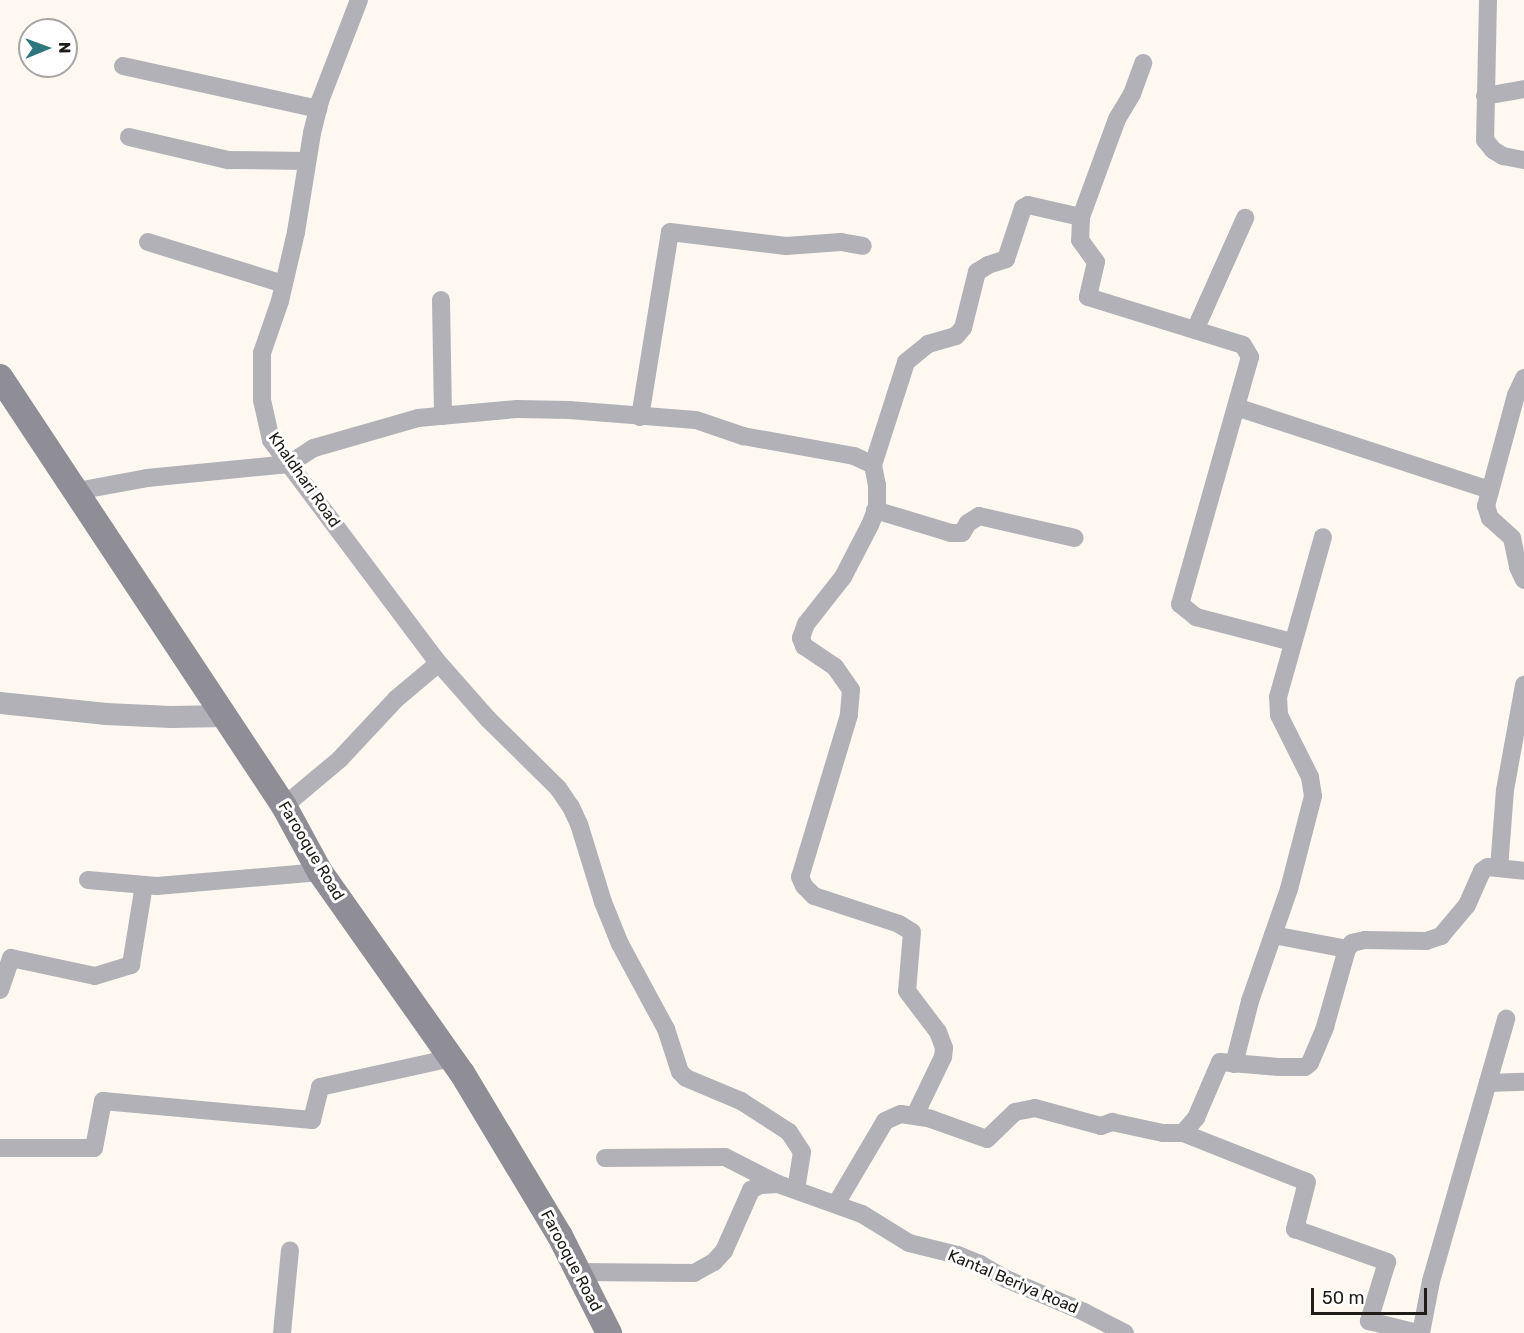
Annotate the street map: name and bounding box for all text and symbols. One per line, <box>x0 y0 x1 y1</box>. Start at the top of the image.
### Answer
north arrow <box>18 18 78 78</box>
text: N <box>55 42 74 54</box>
street label: Khaldhari Road <box>264 429 344 531</box>
street label: Farooque Road <box>274 798 348 904</box>
street label: Farooque Road <box>536 1207 606 1315</box>
street label: Kantal Beriya Road <box>945 1246 1081 1318</box>
scale bar <box>1314 1276 1430 1314</box>
text: 50 m <box>1322 1287 1365 1309</box>

